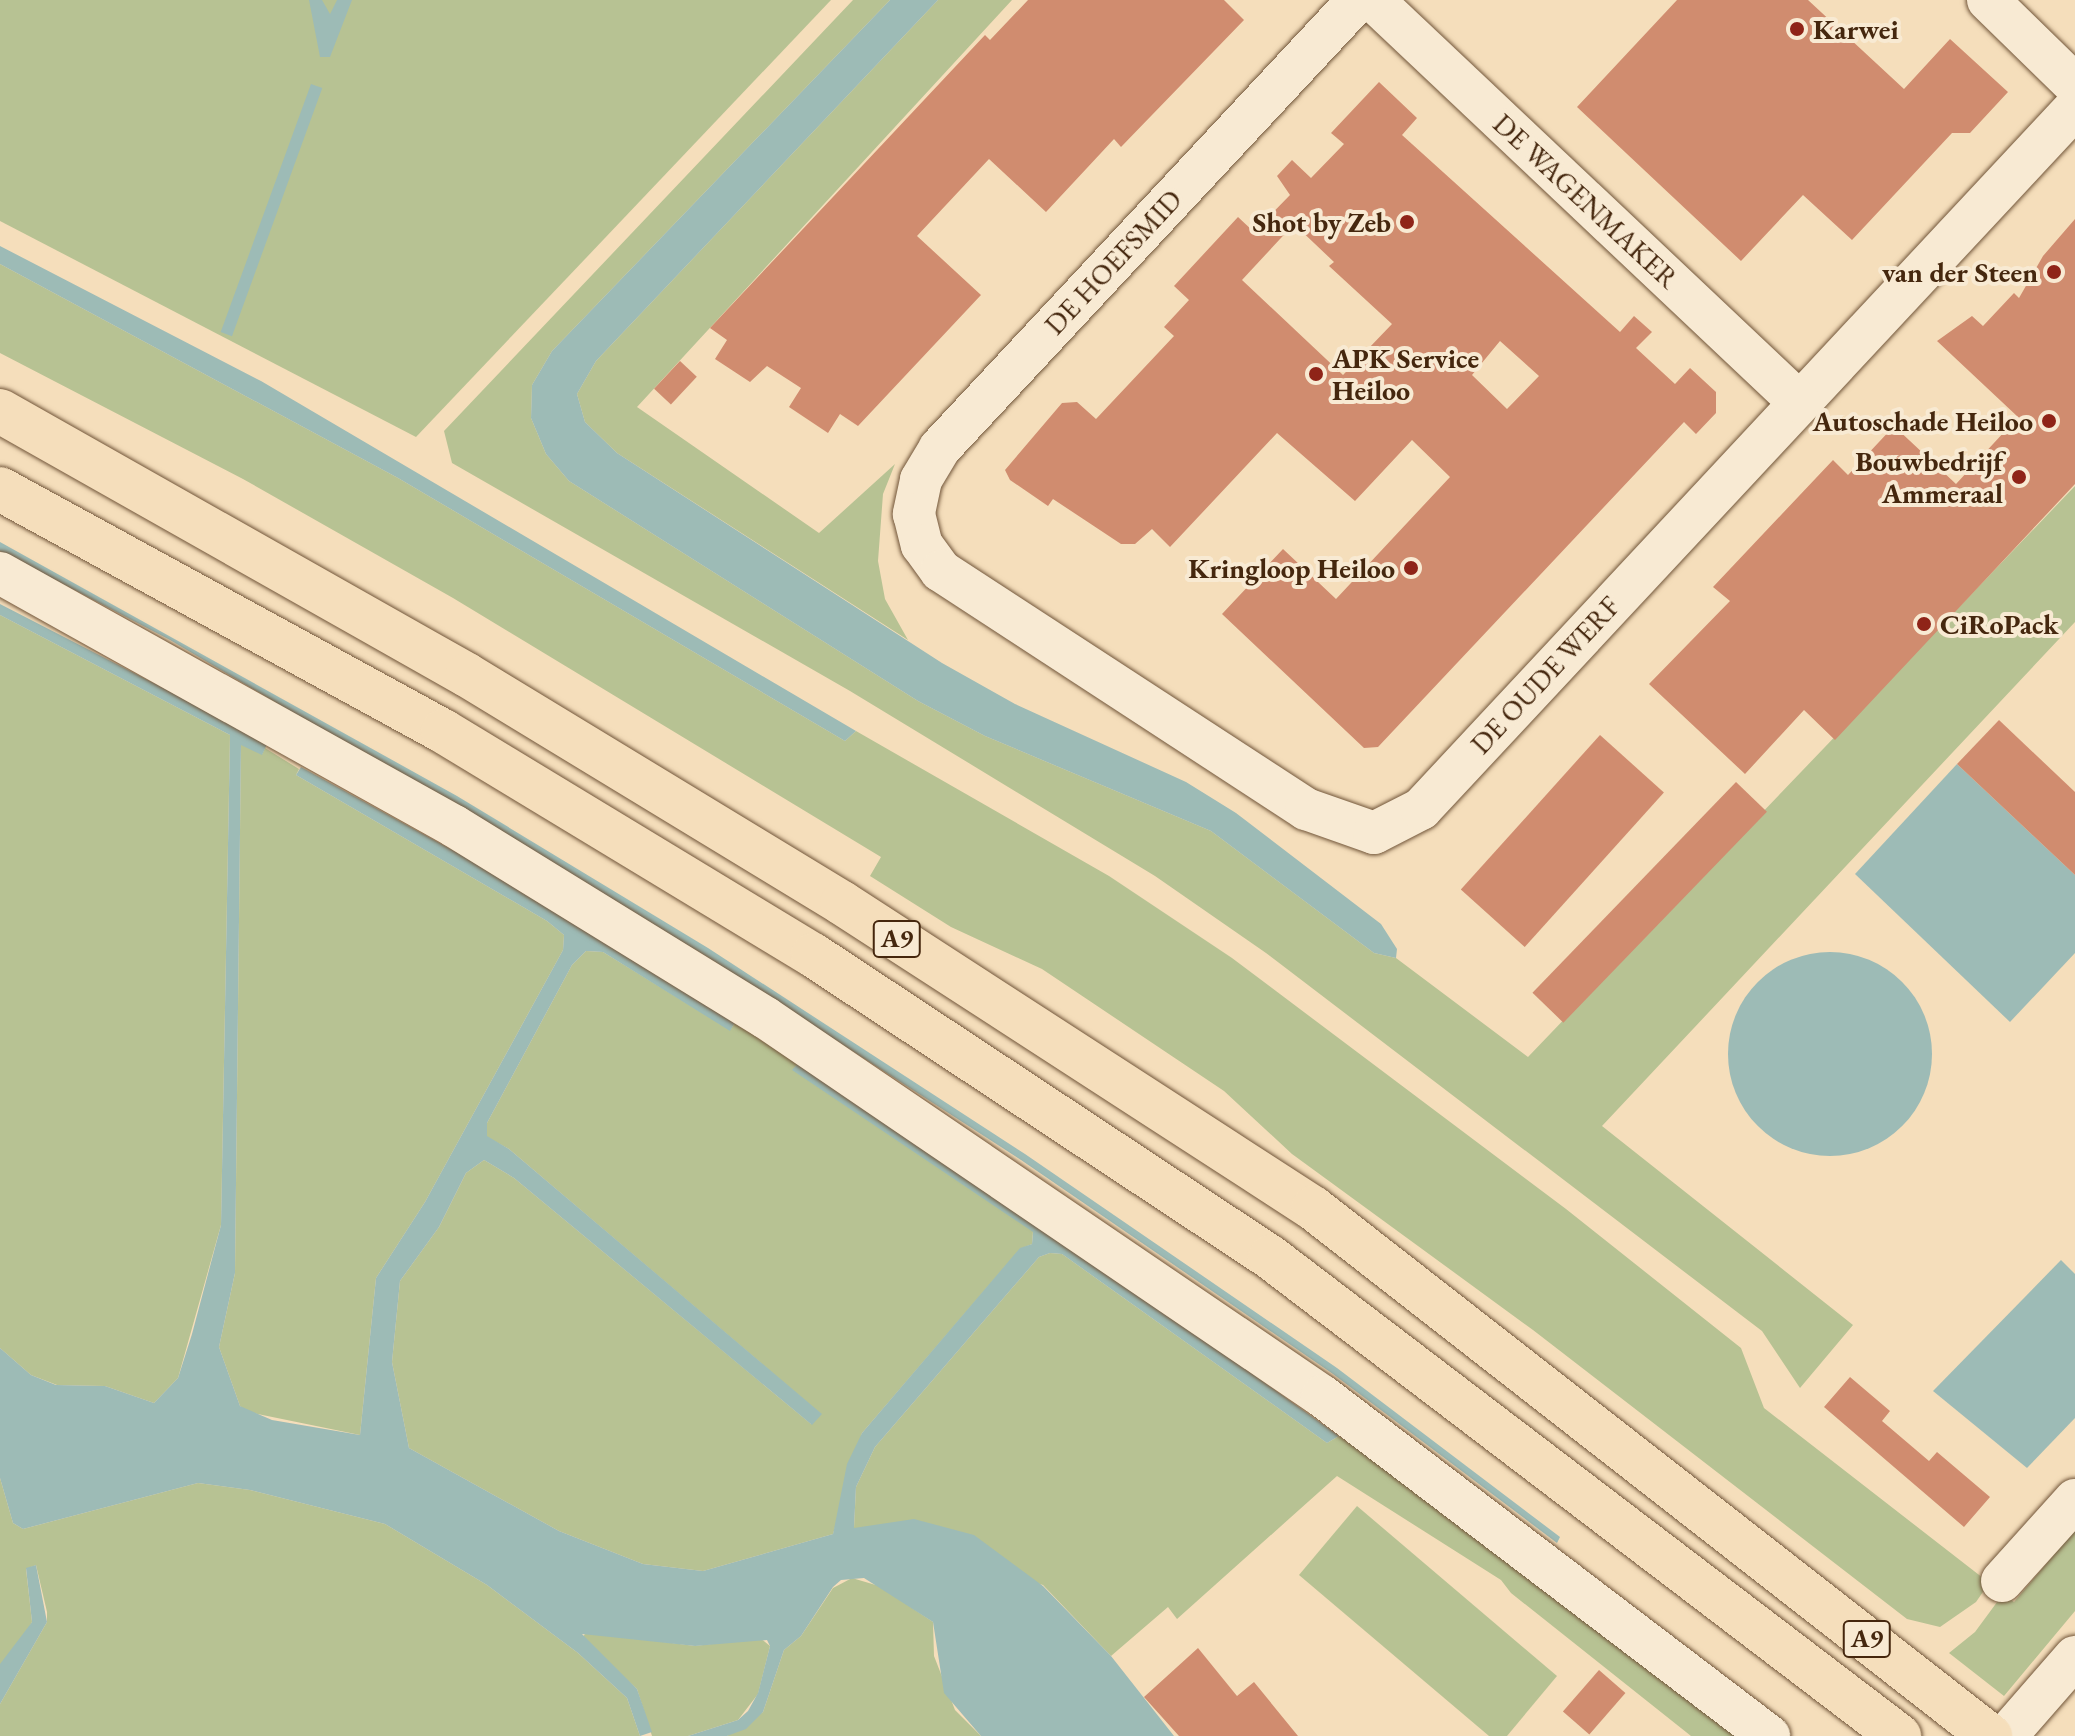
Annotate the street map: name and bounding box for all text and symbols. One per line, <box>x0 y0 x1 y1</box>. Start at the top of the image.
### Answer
place label: Karwei <box>1813 12 1899 46</box>
marker: Karwei <box>1788 20 1806 38</box>
street label: DE WAGENMAKER <box>1486 107 1686 295</box>
street label: DE HOEFSMID <box>1037 183 1189 341</box>
place label: Shot by Zeb <box>1253 205 1391 239</box>
marker: Shot by Zeb <box>1398 213 1416 231</box>
place label: van der Steen <box>1882 255 2038 289</box>
marker: van der Steen <box>2045 263 2063 281</box>
place label: APK Service Heiloo <box>1332 341 1479 407</box>
marker: APK Service Heiloo <box>1307 365 1325 383</box>
place label: Autoschade Heiloo <box>1813 404 2033 438</box>
marker: Autoschade Heiloo <box>2040 412 2058 430</box>
place label: Bouwbedrijf Ammeraal <box>1855 444 2003 510</box>
marker: Bouwbedrijf Ammeraal <box>2010 468 2028 486</box>
place label: Kringloop Heiloo <box>1188 551 1395 585</box>
marker: Kringloop Heiloo <box>1402 559 1420 577</box>
street label: DE OUDE WERF <box>1464 589 1626 761</box>
place label: CiRoPack <box>1940 607 2059 641</box>
marker: CiRoPack <box>1915 615 1933 633</box>
road number: A9 <box>871 917 923 961</box>
road number: A9 <box>1841 1617 1893 1661</box>

